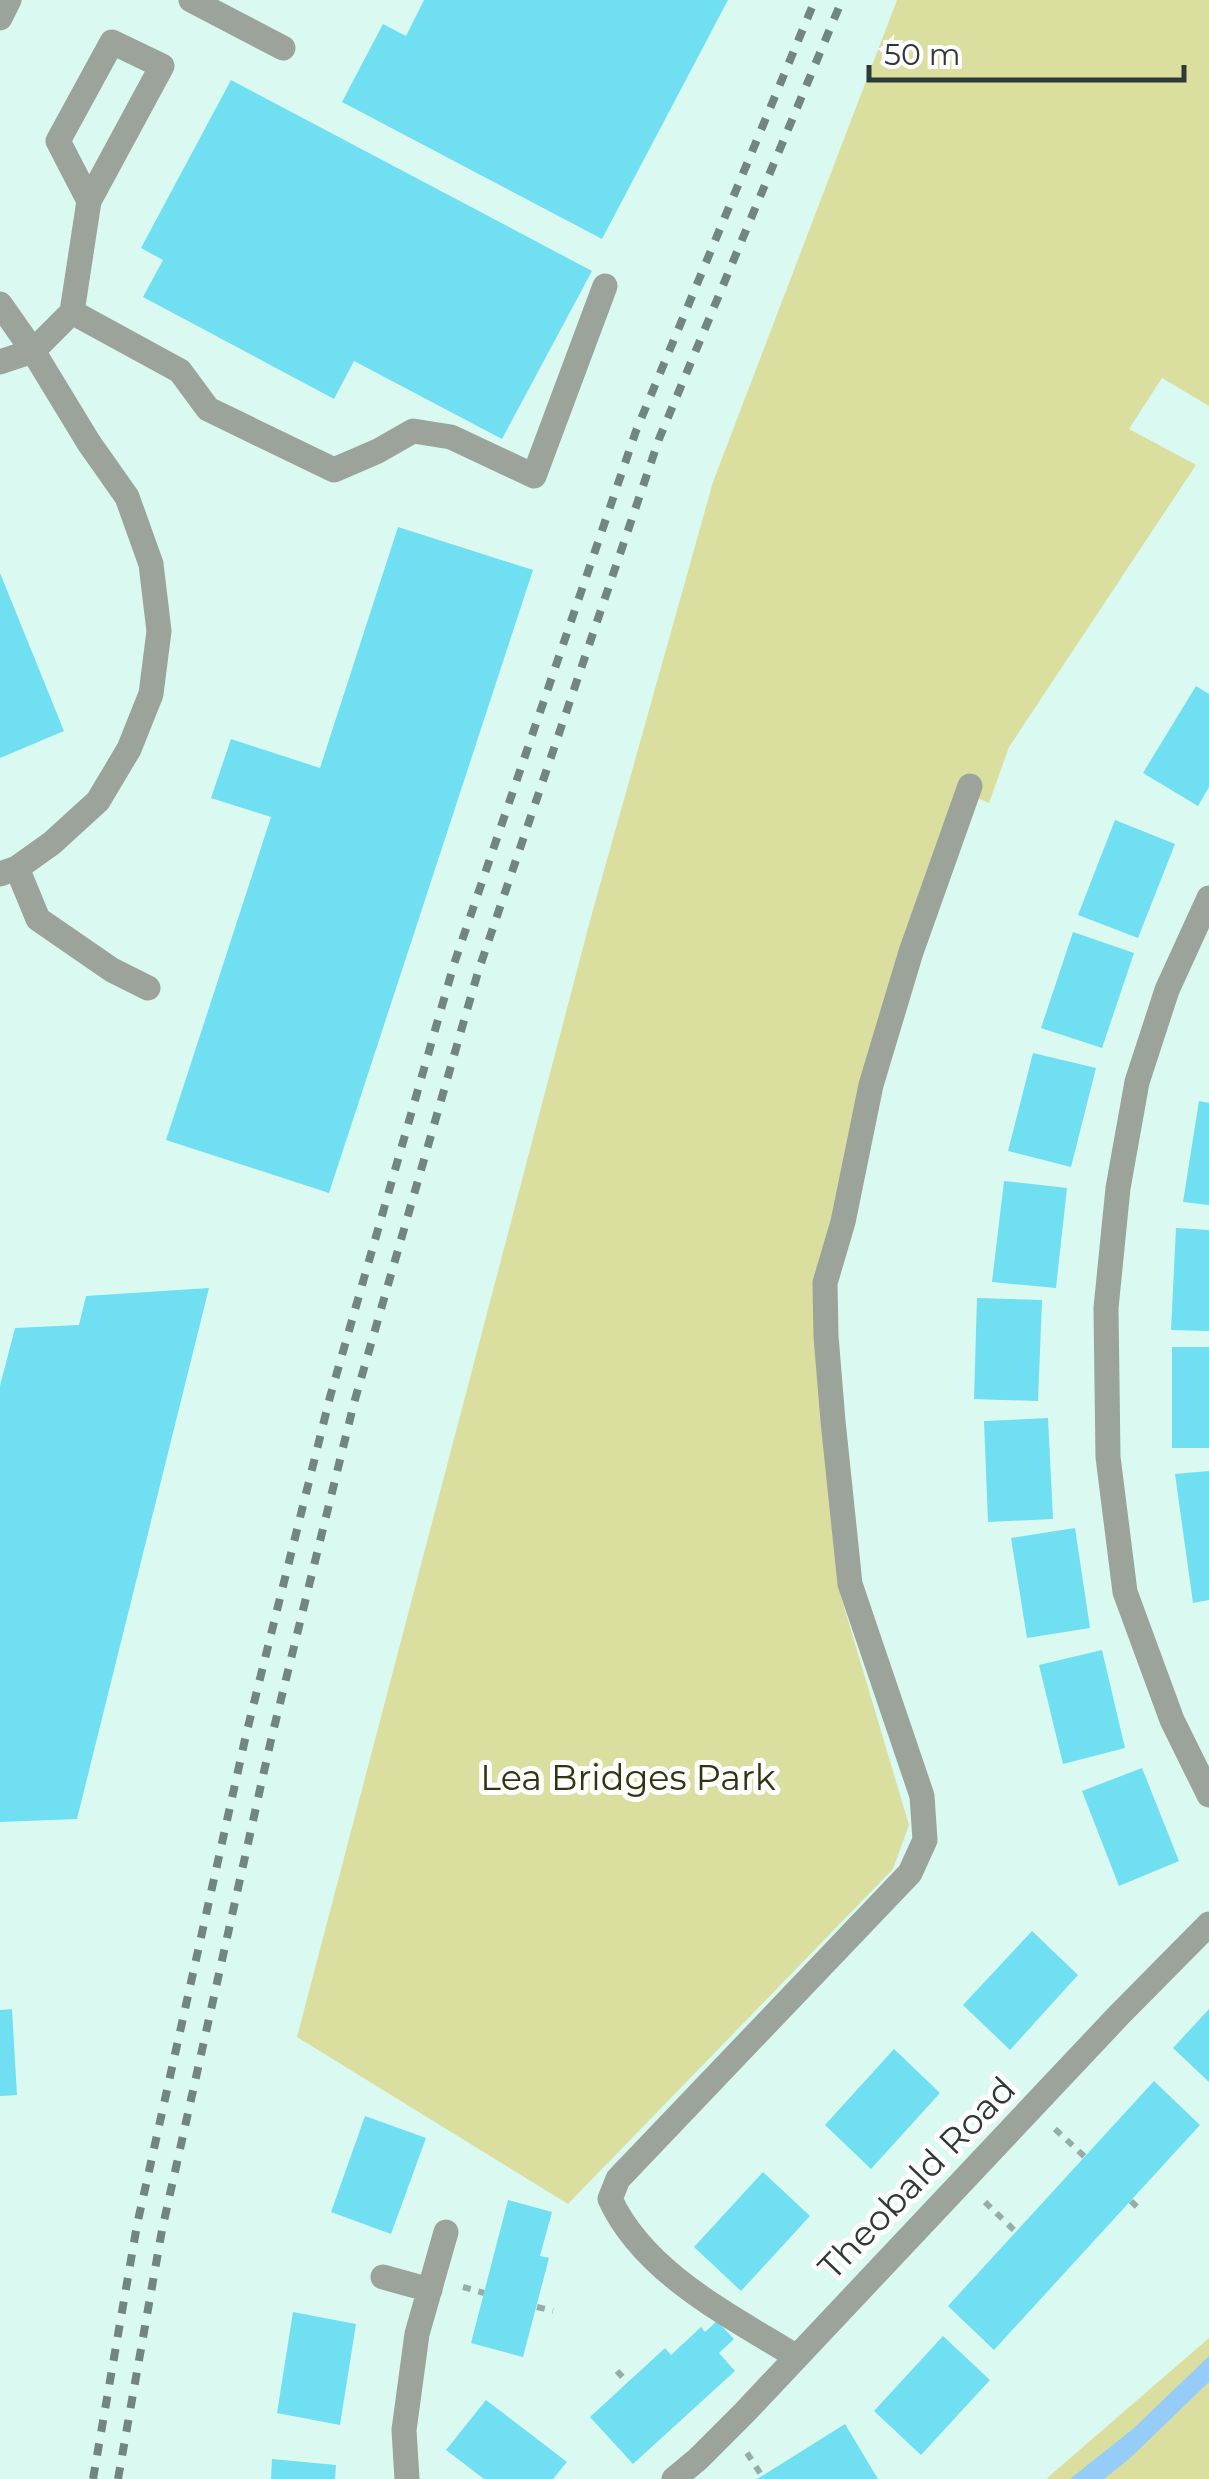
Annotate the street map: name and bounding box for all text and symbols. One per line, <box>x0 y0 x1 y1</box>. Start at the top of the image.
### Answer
scale bar <box>869 20 1184 82</box>
text: 50 m <box>884 36 961 73</box>
park label: Lea Bridges Park <box>480 1756 776 1799</box>
street label: Theobald Road <box>809 2067 1024 2288</box>

